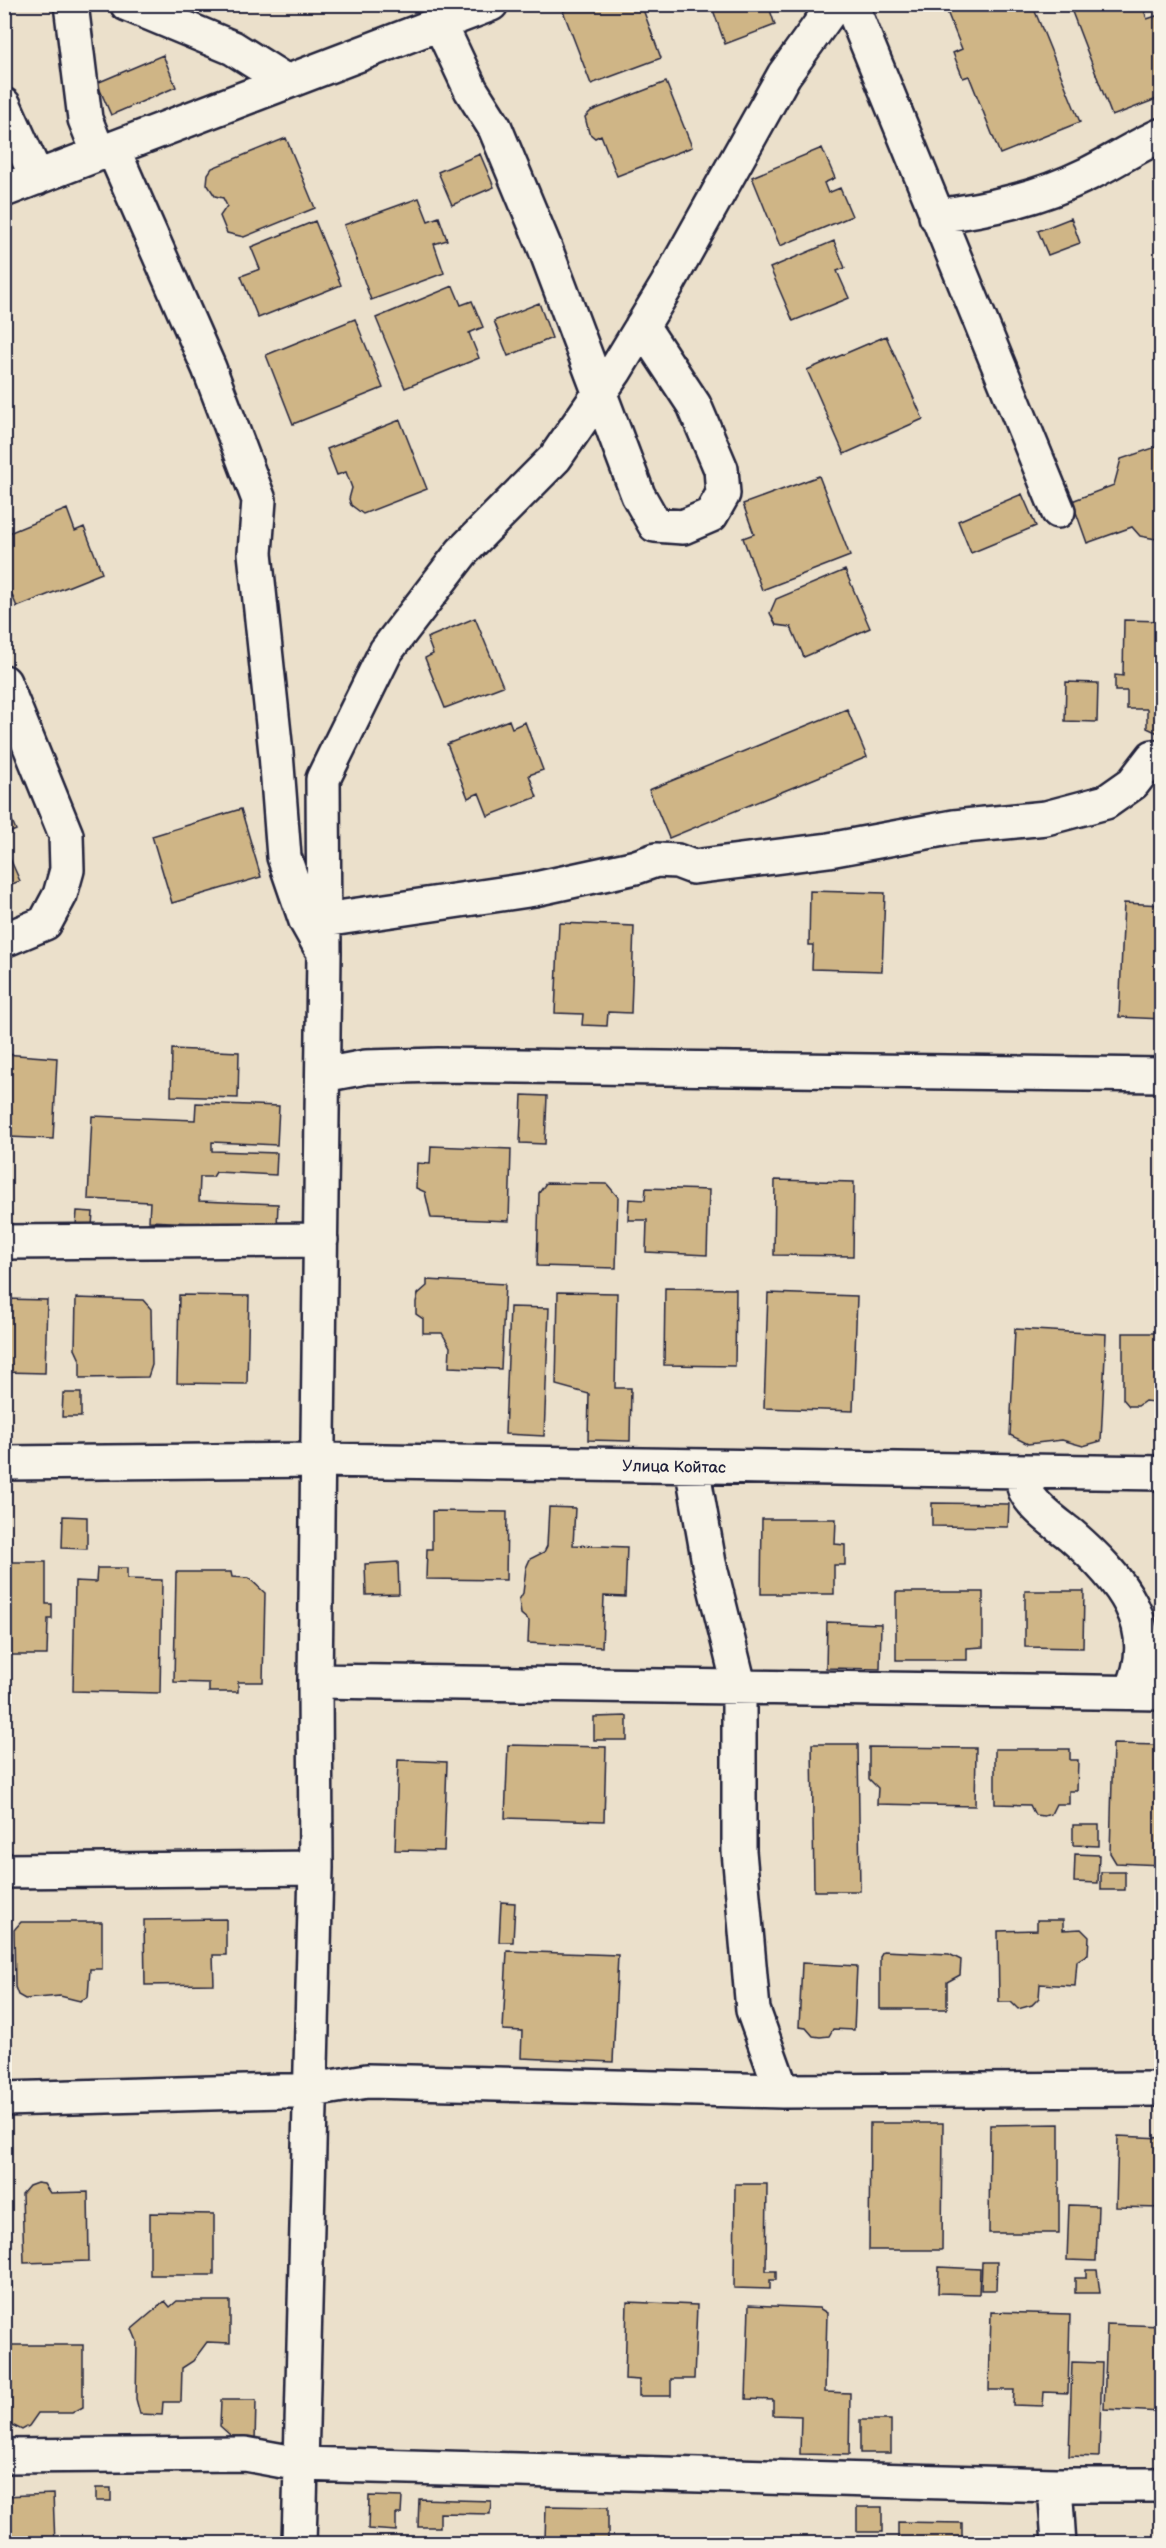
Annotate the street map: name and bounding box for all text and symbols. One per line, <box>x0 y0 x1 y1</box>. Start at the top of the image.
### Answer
street label: Улица Койтас <box>622 1457 726 1478</box>

